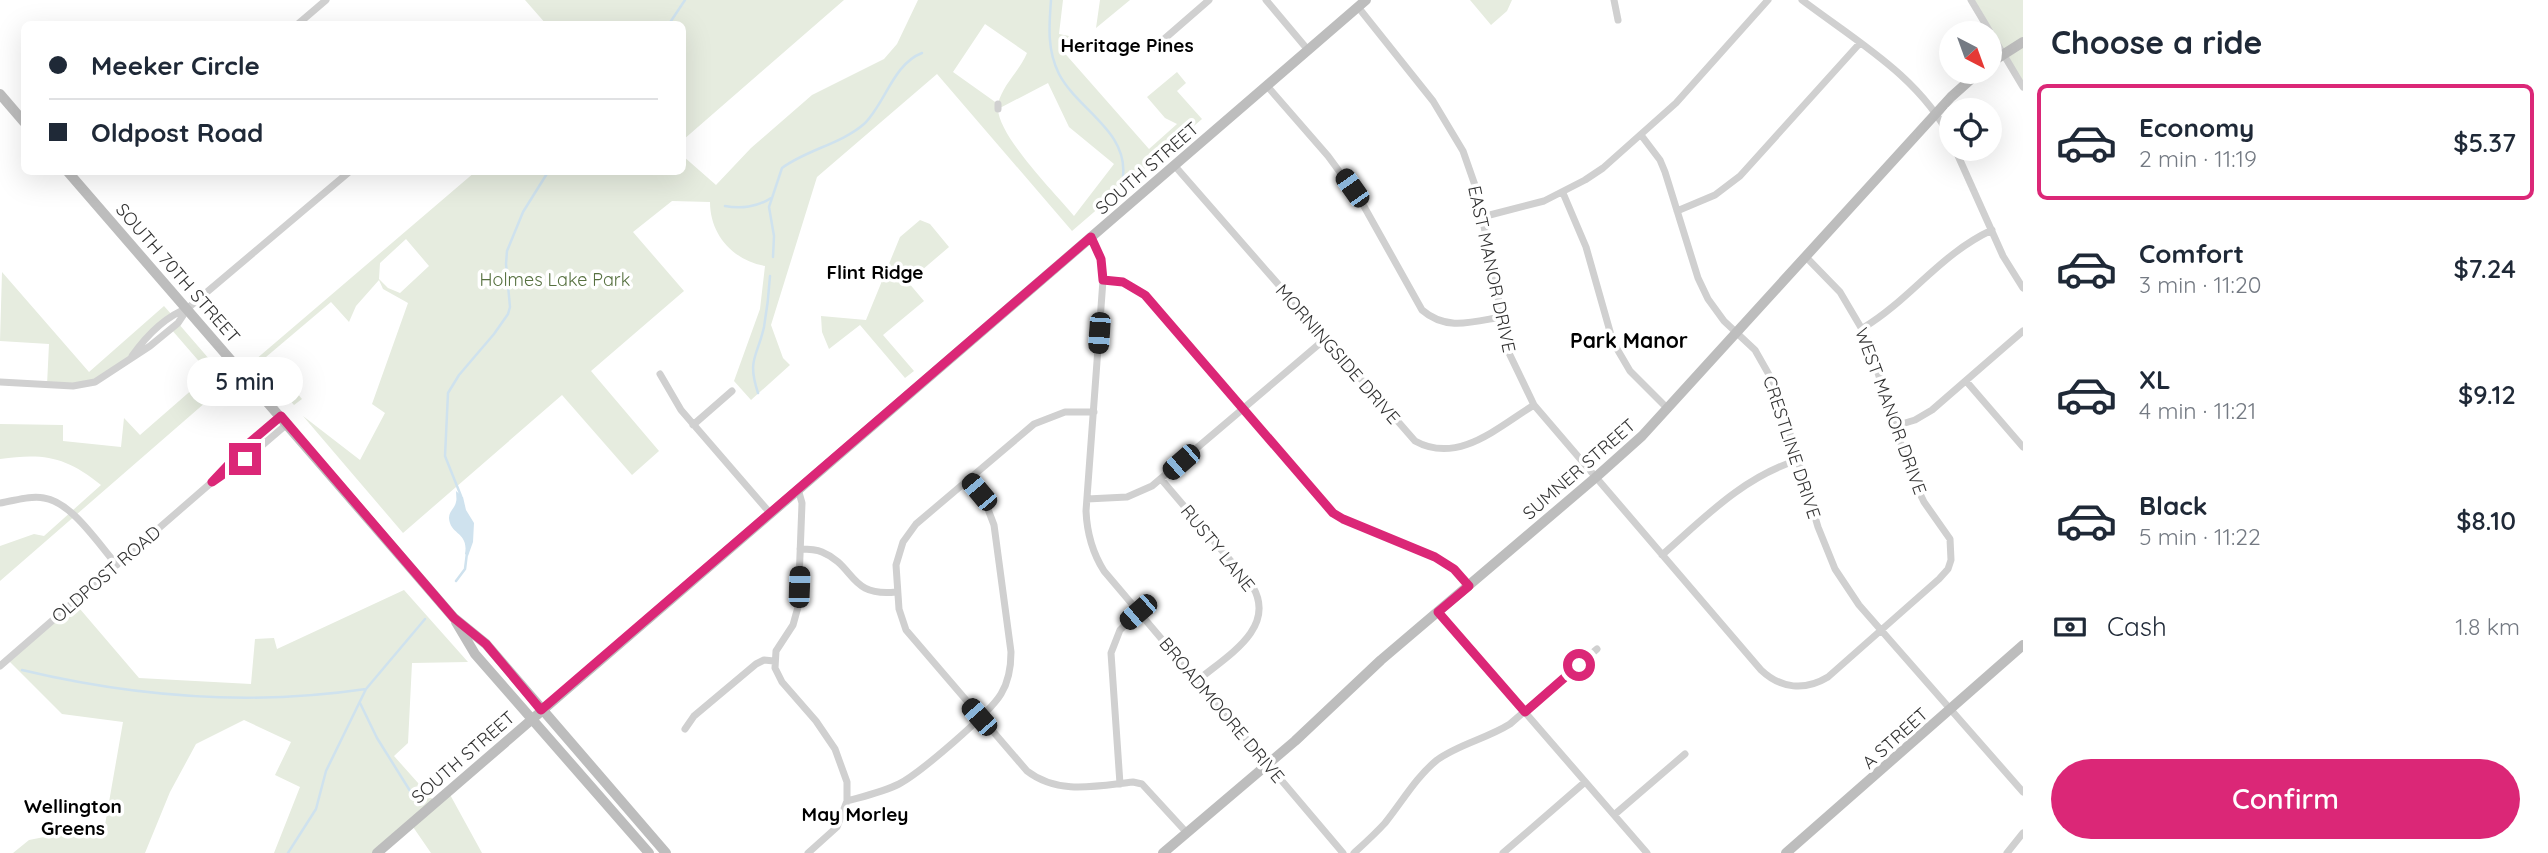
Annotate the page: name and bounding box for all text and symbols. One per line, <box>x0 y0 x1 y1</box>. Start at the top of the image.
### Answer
north arrow <box>1939 21 2002 84</box>
map controls <box>1939 21 2002 161</box>
text: Choose a ride <box>2051 22 2263 62</box>
district label: Heritage Pines <box>1060 33 1194 57</box>
text: Meeker Circle <box>91 49 260 82</box>
button: locate <box>1939 98 2002 161</box>
icon: car <box>2055 111 2118 174</box>
text: Economy <box>2139 111 2254 144</box>
text: Oldpost Road <box>91 116 263 149</box>
street label: SOUTH STREET <box>1090 117 1204 219</box>
text: $5.37 <box>2453 126 2516 159</box>
text: 2 min · 11:19 <box>2139 144 2257 173</box>
car <box>1332 165 1373 211</box>
street label: EAST MANOR DRIVE <box>1463 184 1521 354</box>
street label: SOUTH 70TH STREET <box>111 198 245 348</box>
icon: car <box>2055 237 2118 300</box>
text: Comfort <box>2139 237 2244 270</box>
text: $7.24 <box>2453 252 2516 285</box>
district label: Flint Ridge <box>826 260 924 284</box>
park label: Holmes Lake Park <box>480 268 630 291</box>
text: 3 min · 11:20 <box>2139 270 2261 299</box>
street label: MORNINGSIDE DRIVE <box>1271 279 1405 429</box>
car <box>1088 311 1111 355</box>
street label: WEST MANOR DRIVE <box>1850 325 1932 497</box>
district label: Park Manor <box>1570 327 1688 353</box>
callout: 5 min <box>187 358 303 406</box>
icon: car <box>2055 363 2118 426</box>
text: XL <box>2139 363 2171 396</box>
text: 5 min <box>215 367 275 396</box>
street label: CRESTLINE DRIVE <box>1758 373 1826 521</box>
text: $9.12 <box>2458 378 2516 411</box>
text: 4 min · 11:21 <box>2139 396 2256 425</box>
street label: SUMNER STREET <box>1518 413 1640 524</box>
car <box>1159 440 1204 484</box>
route end <box>229 443 261 475</box>
car <box>958 469 1001 515</box>
icon: car <box>2055 489 2118 552</box>
text: Black <box>2139 489 2208 522</box>
street label: RUSTY LANE <box>1176 500 1260 596</box>
text: $8.10 <box>2456 504 2516 537</box>
street label: OLDPOST ROAD <box>47 520 165 628</box>
text: 5 min · 11:22 <box>2139 522 2261 551</box>
car <box>788 566 811 608</box>
car <box>1116 590 1161 634</box>
icon: cash <box>2051 608 2089 646</box>
text: Cash <box>2107 610 2167 643</box>
text: 1.8 km <box>2455 612 2520 641</box>
street label: BROADMOORE DRIVE <box>1154 632 1290 788</box>
route start <box>1563 649 1595 681</box>
car <box>958 694 1001 740</box>
street label: A STREET <box>1857 702 1933 774</box>
street label: SOUTH STREET <box>406 706 520 808</box>
button: Confirm <box>2051 759 2520 839</box>
district label: Wellington Greens <box>24 794 122 840</box>
district label: May Morley <box>802 802 908 826</box>

